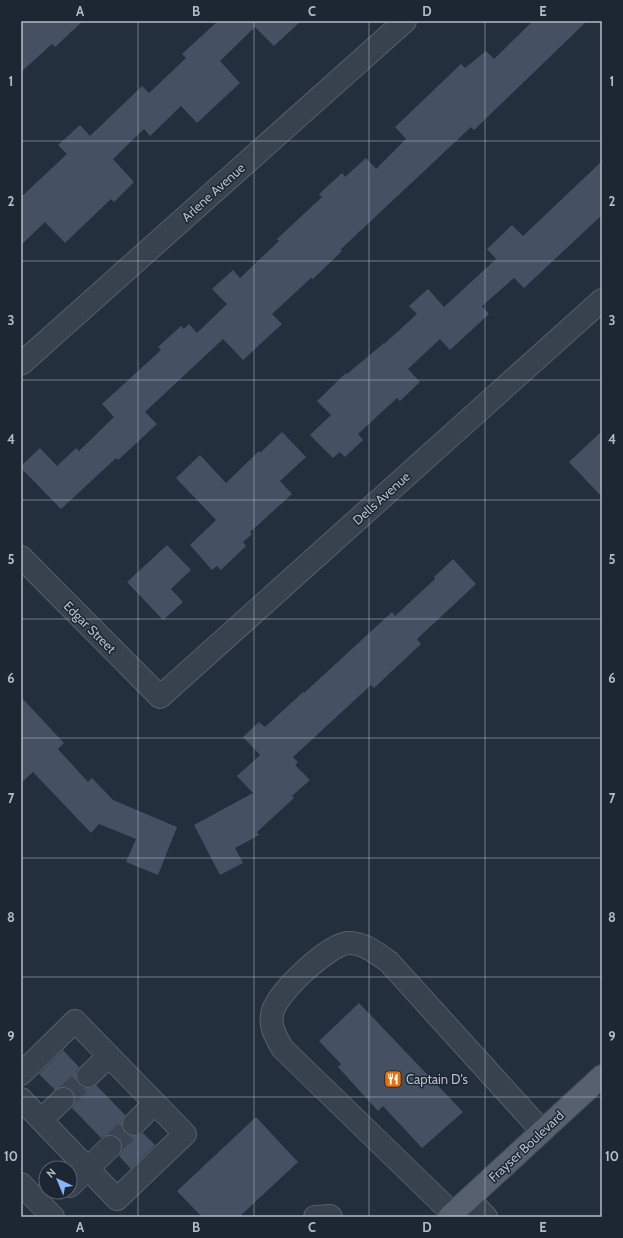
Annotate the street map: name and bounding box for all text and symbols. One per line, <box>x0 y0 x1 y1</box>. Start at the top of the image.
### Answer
text: A <box>76 3 85 19</box>
text: B <box>192 3 200 19</box>
text: C <box>308 3 316 19</box>
text: D <box>422 3 432 19</box>
text: E <box>539 3 547 19</box>
text: 1 <box>9 73 13 89</box>
text: 1 <box>610 73 614 89</box>
street label: Arlene Avenue <box>178 159 248 225</box>
text: 2 <box>8 193 15 209</box>
text: 2 <box>609 193 616 209</box>
text: 3 <box>7 312 15 328</box>
text: 3 <box>608 312 616 328</box>
text: 4 <box>7 431 15 447</box>
text: 4 <box>608 431 616 447</box>
street label: Dells Avenue <box>349 468 413 528</box>
text: 5 <box>8 551 15 567</box>
text: 5 <box>609 551 616 567</box>
street label: Edgar Street <box>61 598 120 657</box>
text: 6 <box>7 670 15 686</box>
text: 6 <box>608 670 616 686</box>
text: 7 <box>8 790 15 806</box>
text: 7 <box>609 790 616 806</box>
text: 8 <box>7 909 15 925</box>
text: 8 <box>608 909 616 925</box>
text: 9 <box>7 1028 15 1044</box>
text: 9 <box>608 1028 616 1044</box>
restaurant icon: Captain D's <box>383 1069 403 1089</box>
place label: Captain D's <box>406 1071 468 1087</box>
street label: Frayser Boulevard <box>485 1107 567 1185</box>
text: 10 <box>4 1148 18 1164</box>
text: 10 <box>605 1148 619 1164</box>
north arrow <box>38 1160 78 1200</box>
text: N <box>43 1165 59 1181</box>
text: A <box>76 1219 85 1235</box>
text: B <box>192 1219 200 1235</box>
text: C <box>308 1219 316 1235</box>
text: D <box>422 1219 432 1235</box>
text: E <box>539 1219 547 1235</box>

